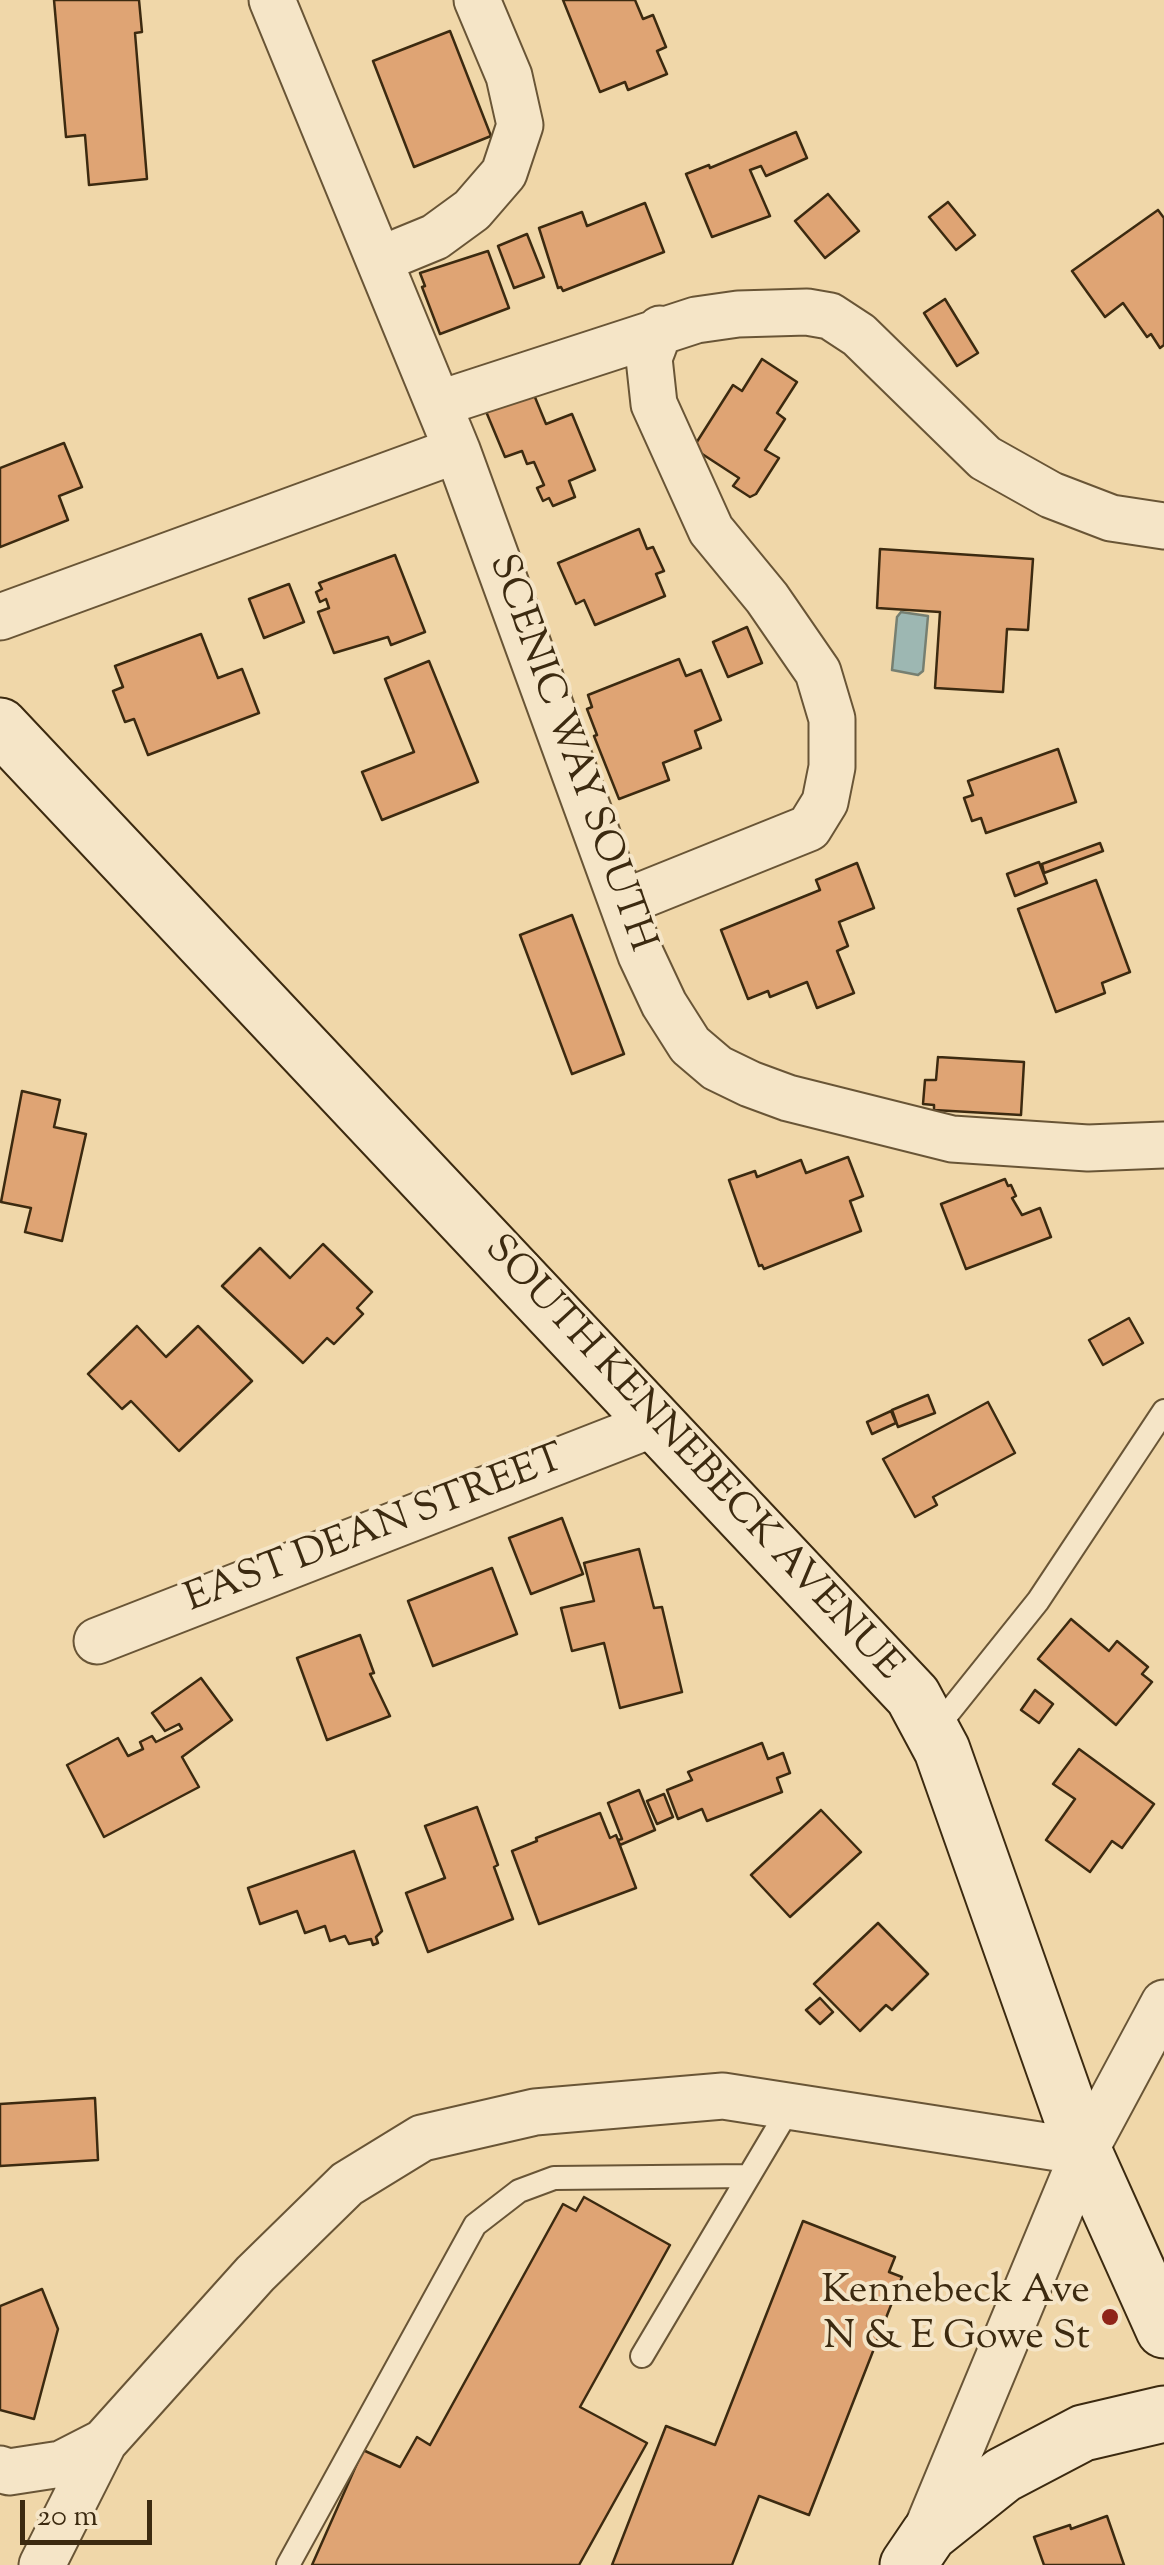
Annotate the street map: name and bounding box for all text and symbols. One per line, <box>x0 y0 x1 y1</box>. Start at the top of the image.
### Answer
street label: SCENIC WAY SOUTH <box>475 549 663 959</box>
street label: SOUTH KENNEBECK AVENUE <box>472 1228 910 1692</box>
street label: EAST DEAN STREET <box>180 1437 572 1627</box>
place label: Kennebeck Ave N & E Gowe St <box>822 2270 1090 2364</box>
marker: Kennebeck Ave N & E Gowe St <box>1099 2306 1121 2328</box>
scale bar <box>25 2480 158 2542</box>
text: 20 m <box>37 2496 98 2539</box>

